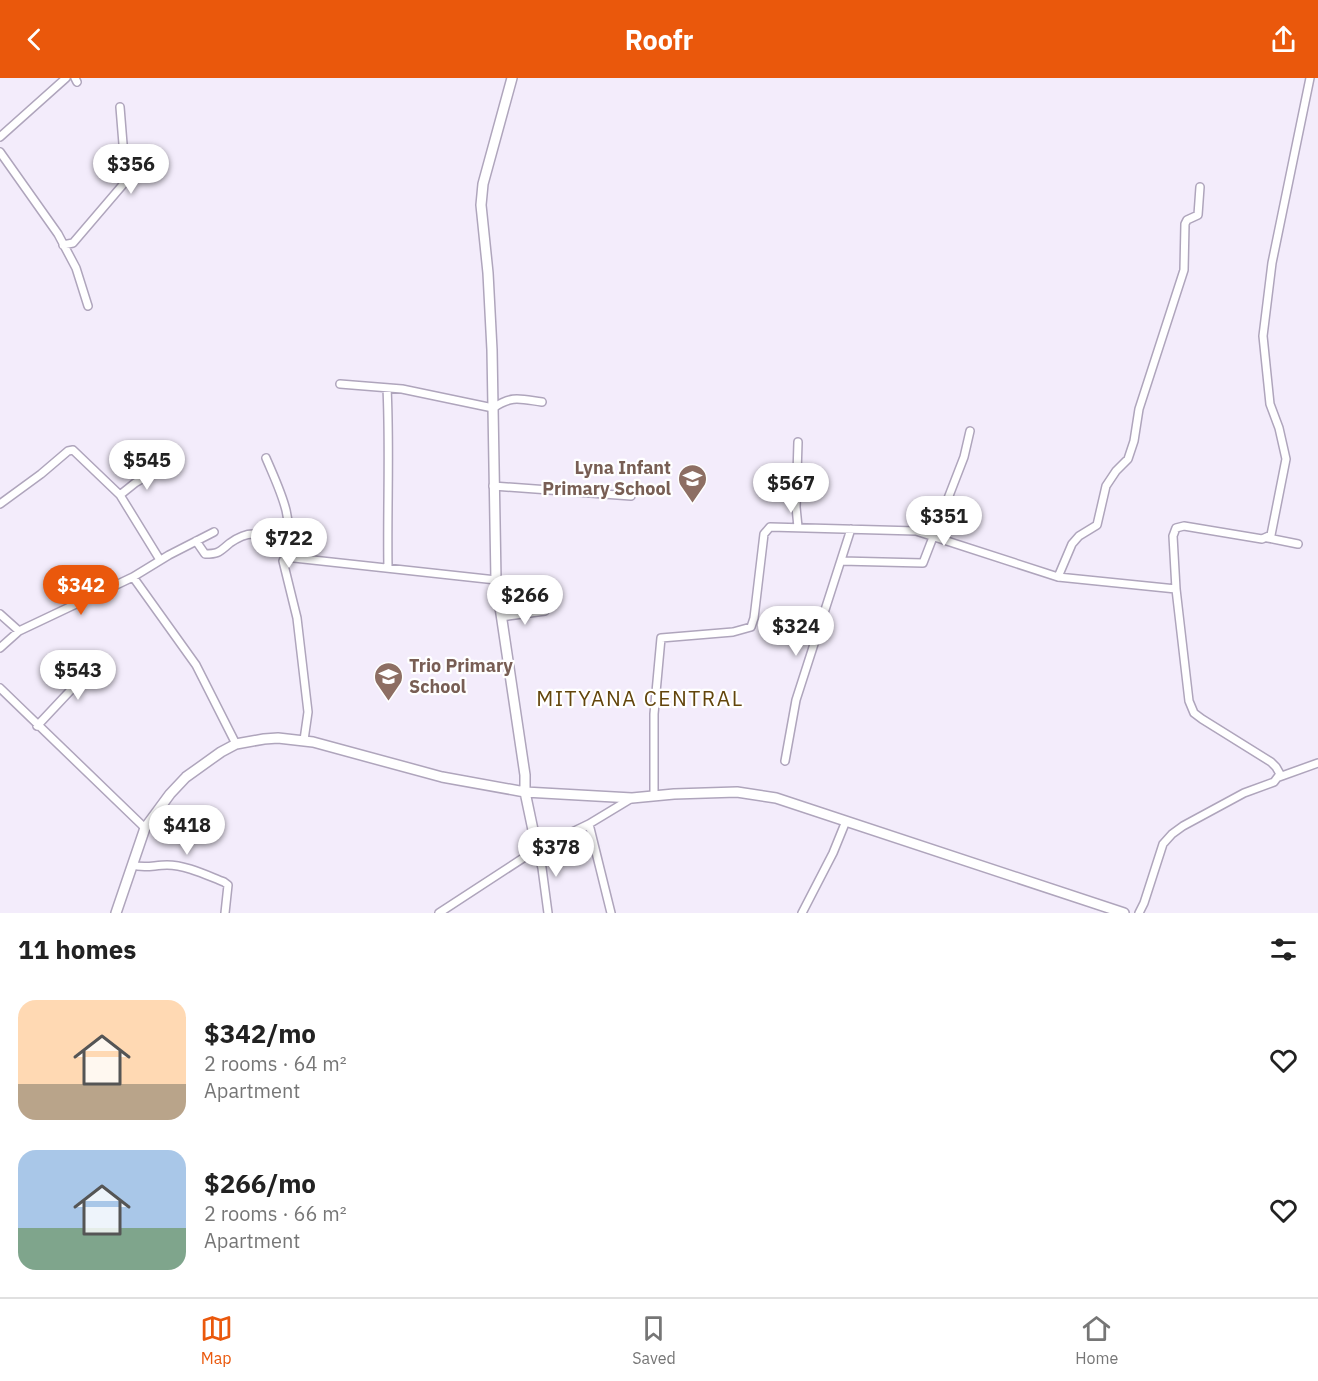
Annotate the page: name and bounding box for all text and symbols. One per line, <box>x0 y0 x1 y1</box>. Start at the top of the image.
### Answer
text: Roofr <box>625 22 693 57</box>
icon: back <box>18 23 51 56</box>
icon: share <box>1267 23 1300 56</box>
pin: $356 <box>95 144 167 195</box>
text: $356 <box>107 150 155 177</box>
pin: $545 <box>111 440 183 491</box>
text: $545 <box>123 446 171 473</box>
place label: Lyna Infant Primary School <box>542 456 672 500</box>
school or university icon: Lyna Infant Primary School <box>676 462 708 504</box>
pin: $567 <box>755 463 827 514</box>
text: $567 <box>767 469 815 496</box>
pin: $351 <box>908 496 980 547</box>
text: $351 <box>920 502 968 529</box>
pin: $722 <box>253 518 325 569</box>
text: $722 <box>265 524 313 551</box>
pin: $342 <box>45 565 117 616</box>
text: $342 <box>57 571 105 598</box>
pin: $266 <box>489 575 561 626</box>
text: $266 <box>501 581 549 608</box>
pin: $324 <box>760 606 832 657</box>
text: $324 <box>772 612 820 639</box>
pin: $543 <box>42 650 114 701</box>
place label: Trio Primary School <box>409 654 513 698</box>
text: $543 <box>54 656 102 683</box>
school or university icon: Trio Primary School <box>372 660 404 702</box>
district label: MITYANA CENTRAL <box>536 684 744 712</box>
pin: $418 <box>151 805 223 856</box>
text: $418 <box>163 811 211 838</box>
pin: $378 <box>520 827 592 878</box>
text: $378 <box>532 833 580 860</box>
text: 11 homes <box>18 932 136 966</box>
icon: filters <box>1267 933 1300 966</box>
text: $342/mo <box>204 1016 316 1050</box>
icon: home <box>66 1024 138 1096</box>
icon: heart <box>1267 1044 1300 1077</box>
text: 2 rooms · 64 m² <box>204 1050 347 1077</box>
text: Apartment <box>204 1077 300 1104</box>
text: $266/mo <box>204 1166 316 1200</box>
icon: home <box>66 1174 138 1246</box>
icon: heart <box>1267 1194 1300 1227</box>
text: 2 rooms · 66 m² <box>204 1200 347 1227</box>
text: Apartment <box>204 1227 300 1254</box>
tab: Map <box>200 1312 233 1368</box>
tab: Saved <box>632 1312 676 1368</box>
tab: Home <box>1075 1312 1118 1368</box>

